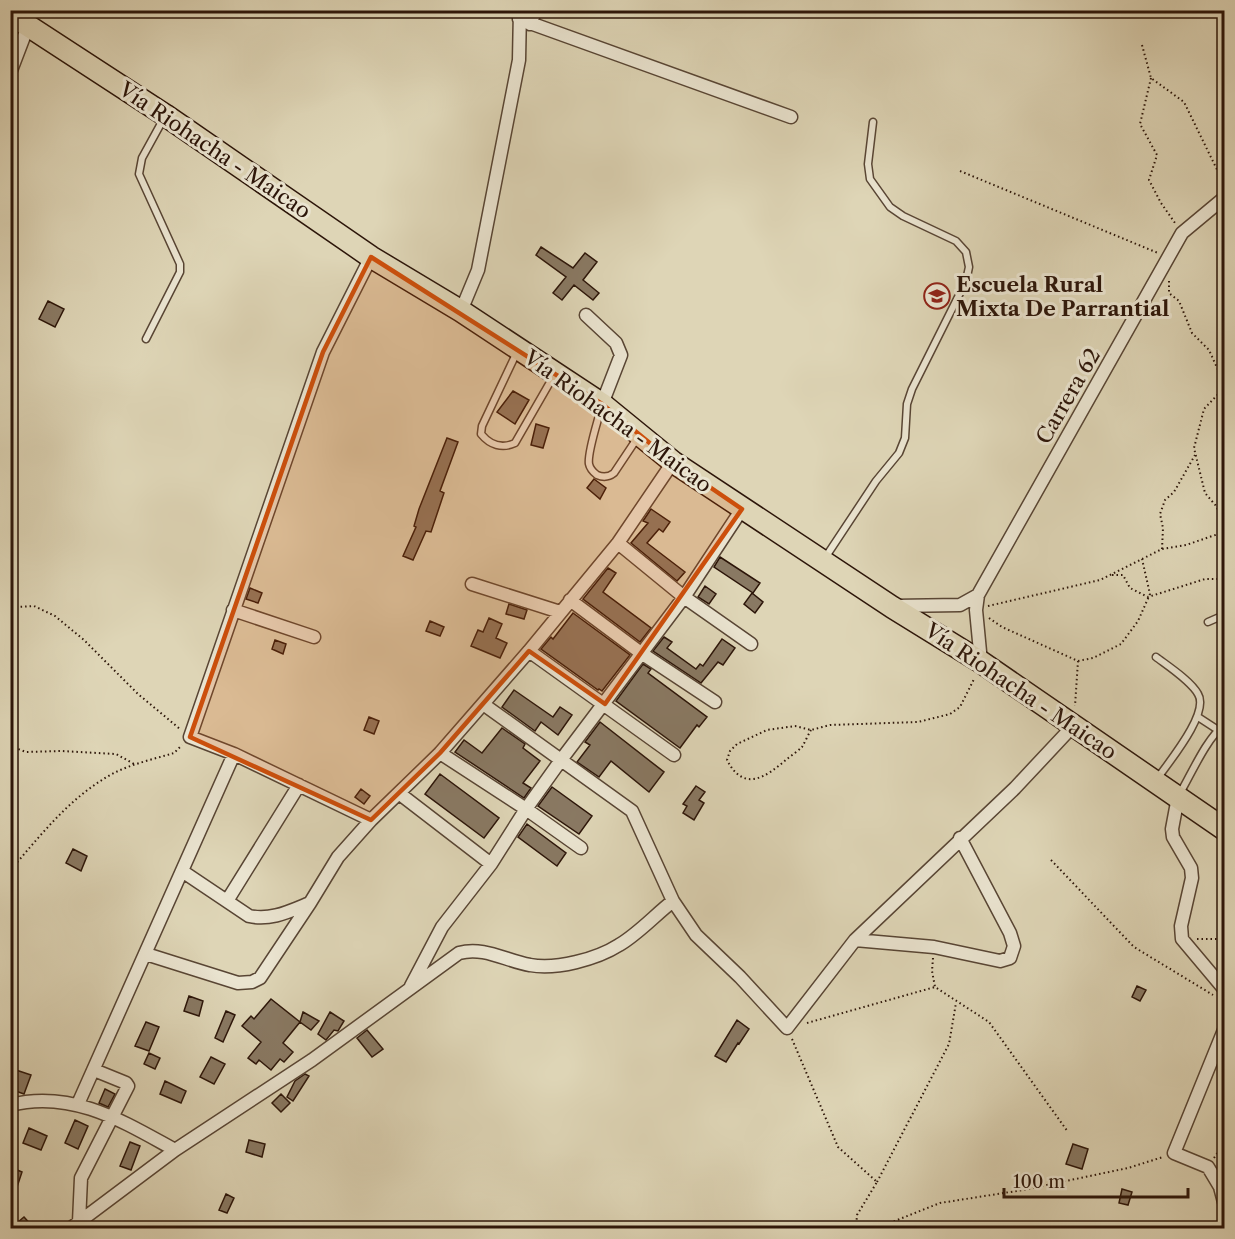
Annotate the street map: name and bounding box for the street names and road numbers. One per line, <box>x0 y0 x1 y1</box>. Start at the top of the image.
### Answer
street label: Vía Riohacha - Maicao <box>114 76 316 224</box>
street label: Vía Riohacha - Maicao <box>518 344 717 498</box>
street label: Carrera 62 <box>1031 344 1105 448</box>
street label: Vía Riohacha - Maicao <box>920 617 1122 765</box>

